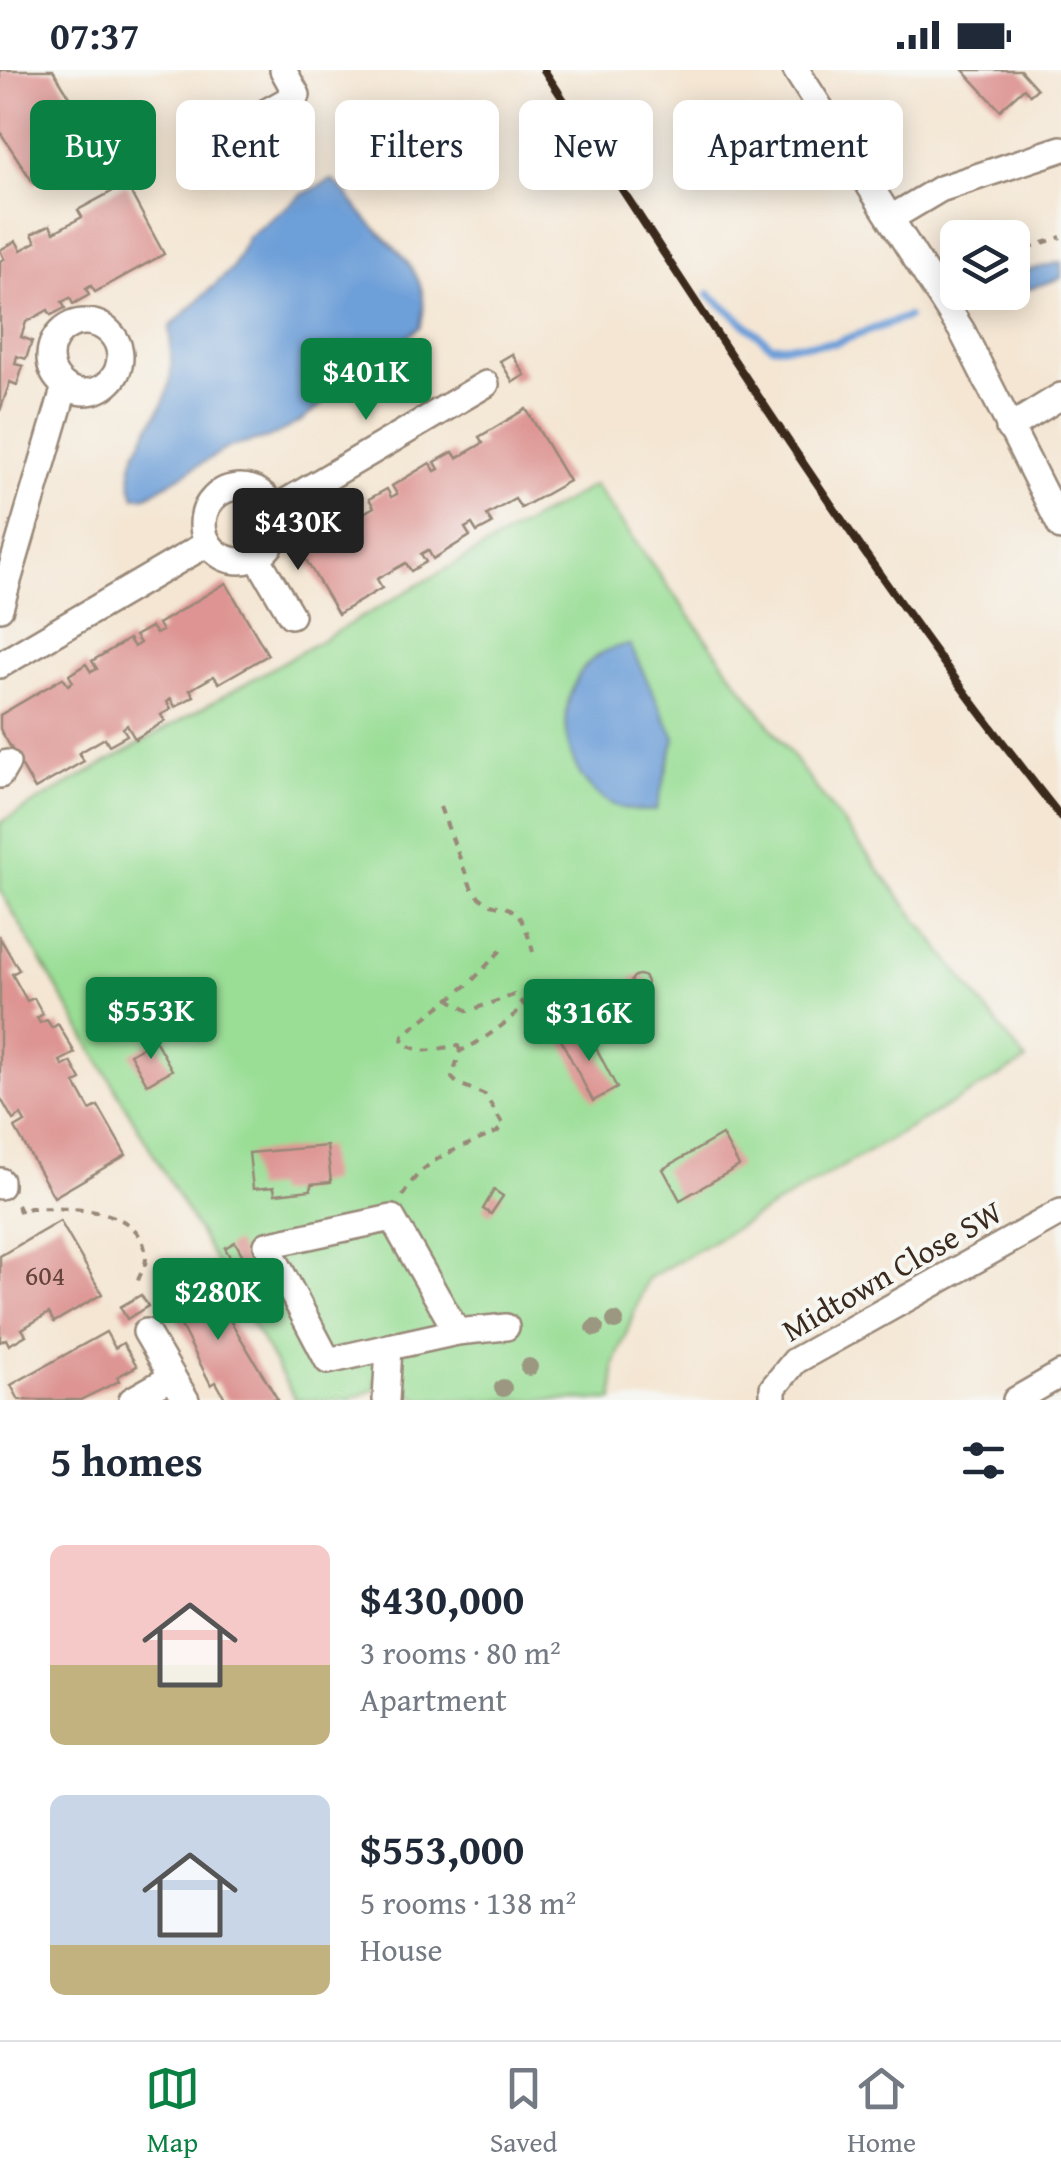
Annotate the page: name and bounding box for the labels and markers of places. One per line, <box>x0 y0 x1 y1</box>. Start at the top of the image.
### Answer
pin: $401K <box>296 338 436 423</box>
pin: $430K <box>228 488 368 573</box>
pin: $553K <box>81 977 221 1062</box>
pin: $316K <box>519 979 659 1064</box>
pin: $280K <box>148 1258 288 1343</box>

